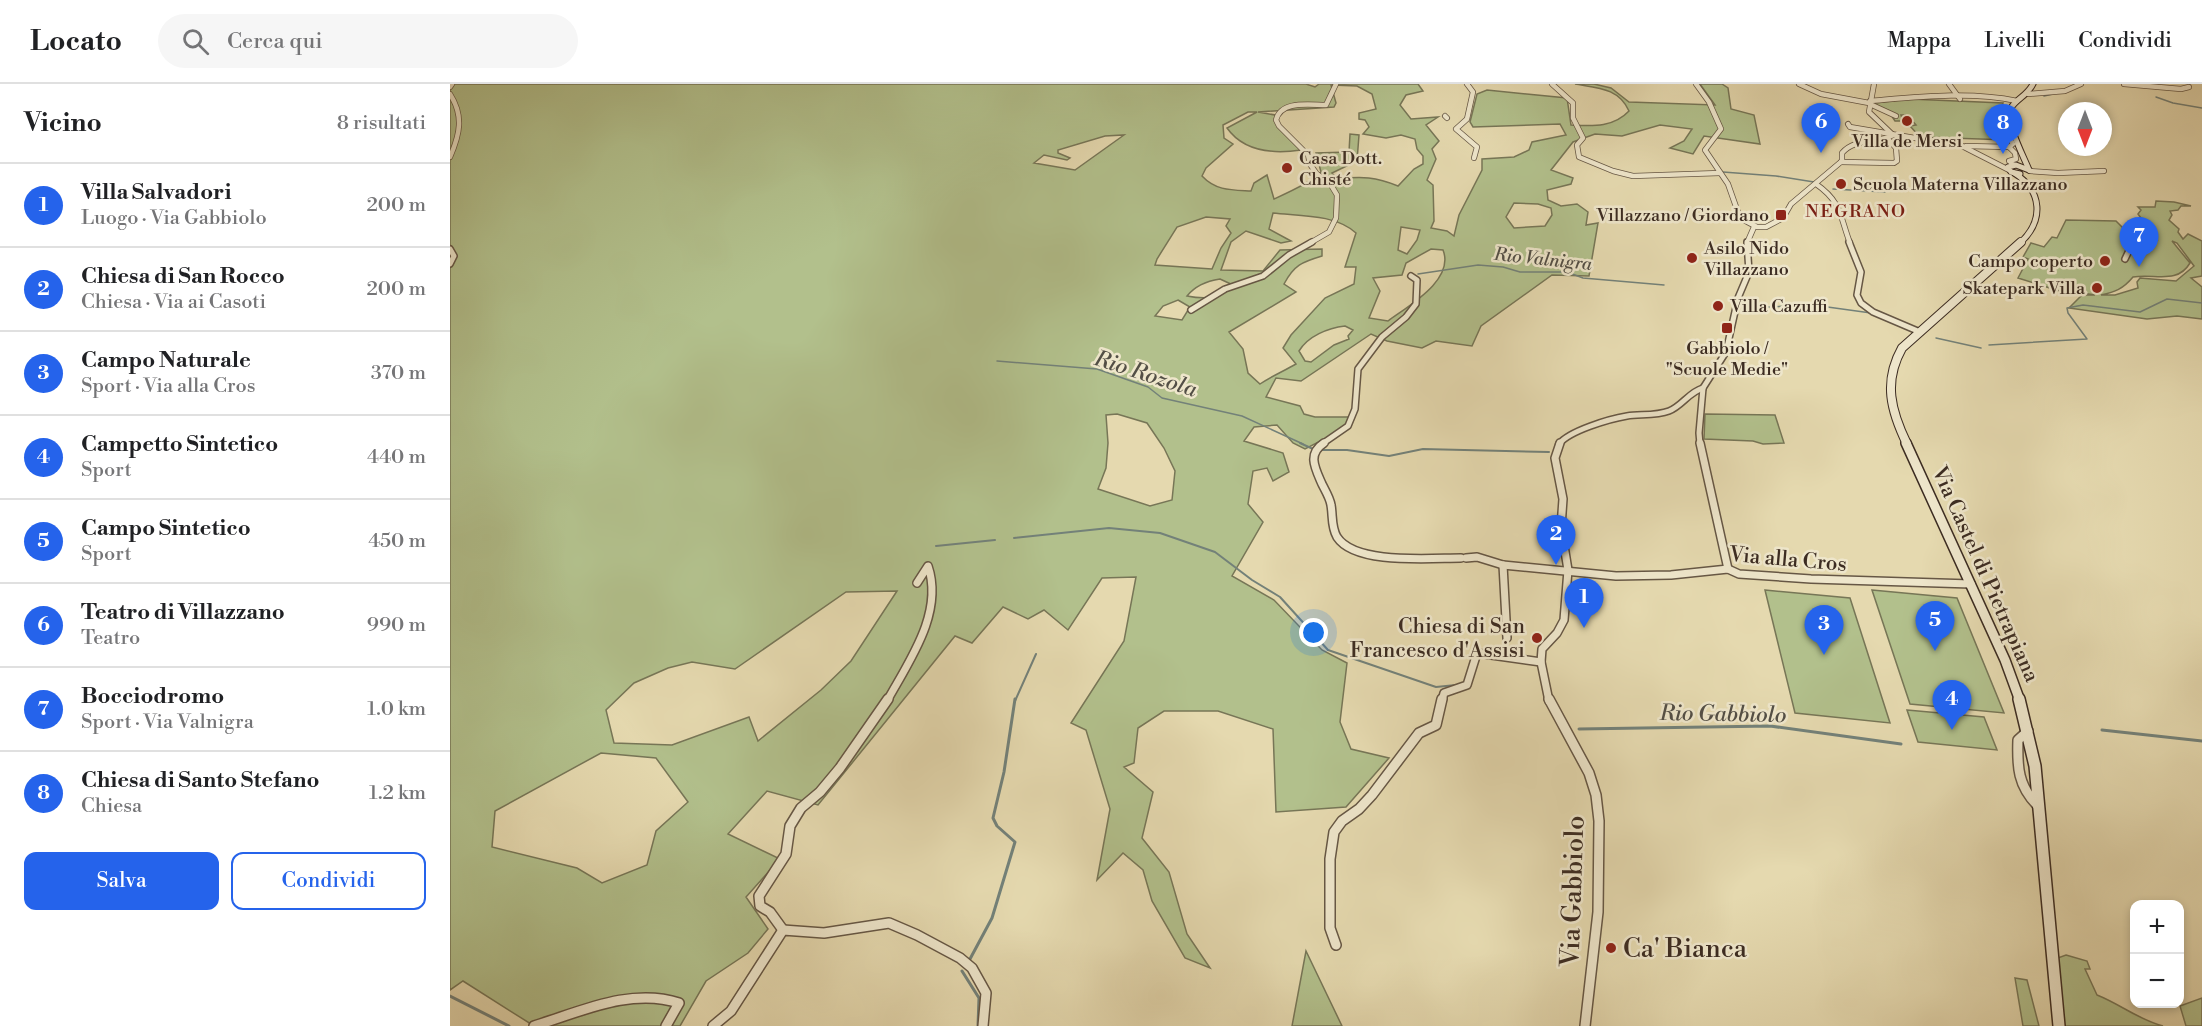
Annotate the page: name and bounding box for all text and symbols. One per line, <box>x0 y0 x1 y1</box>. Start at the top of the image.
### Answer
search box <box>158 14 578 68</box>
text: Locato <box>30 24 122 59</box>
icon: search <box>179 25 212 58</box>
text: Cerca qui <box>227 28 323 55</box>
text: Mappa <box>1887 28 1951 54</box>
text: Livelli <box>1984 28 2045 54</box>
text: Condividi <box>2078 28 2172 54</box>
north arrow <box>2058 102 2112 156</box>
pin: 6 <box>1802 104 1840 153</box>
pin: 8 <box>1984 104 2022 154</box>
text: Vicino <box>24 107 102 139</box>
text: 8 risultati <box>337 111 426 136</box>
marker: Villa de Mersi <box>1900 114 1914 128</box>
place label: Villa de Mersi <box>1851 130 1962 153</box>
place label: Casa Dott. Chisté <box>1299 147 1382 191</box>
marker: Casa Dott. Chisté <box>1280 161 1294 175</box>
place label: Scuola Materna Villazzano <box>1853 173 2068 196</box>
marker: Scuola Materna Villazzano <box>1834 177 1848 191</box>
text: Villa Salvadori <box>81 179 232 206</box>
text: 1 <box>39 193 48 218</box>
text: 200 m <box>366 193 426 218</box>
district label: NEGRANO <box>1805 200 1907 223</box>
place label: Villazzano / Giordano <box>1595 204 1769 227</box>
text: Luogo · Via Gabbiolo <box>81 206 267 231</box>
marker: Villazzano / Giordano <box>1774 208 1788 222</box>
pin: 7 <box>2120 218 2158 267</box>
place label: Asilo Nido Villazzano <box>1703 237 1789 281</box>
water label: Rio Valnigra <box>1492 243 1594 276</box>
place label: Campo coperto <box>1968 250 2093 273</box>
marker: Asilo Nido Villazzano <box>1685 251 1699 265</box>
marker: Campo coperto <box>2098 254 2112 268</box>
text: Chiesa di San Rocco <box>81 263 285 290</box>
text: 2 <box>37 277 50 302</box>
text: 200 m <box>366 277 426 302</box>
place label: Skatepark Villa <box>1963 277 2086 300</box>
marker: Skatepark Villa <box>2090 281 2104 295</box>
text: Chiesa · Via ai Casoti <box>81 290 266 315</box>
place label: Villa Cazuffi <box>1729 295 1828 318</box>
marker: Villa Cazuffi <box>1711 299 1725 313</box>
marker: Gabbiolo / "Scuole Medie" <box>1720 321 1734 335</box>
place label: Gabbiolo / "Scuole Medie" <box>1666 337 1788 381</box>
water label: Rio Rozola <box>1090 345 1201 404</box>
text: Campo Naturale <box>81 347 251 374</box>
text: 3 <box>37 361 50 386</box>
text: 370 m <box>371 361 426 386</box>
text: Sport · Via alla Cros <box>81 374 255 399</box>
text: Campetto Sintetico <box>81 431 278 458</box>
text: 4 <box>37 445 50 470</box>
text: 440 m <box>367 445 426 470</box>
text: Sport <box>81 458 132 483</box>
street label: Via Castel di Pietrapiana <box>1925 462 2045 687</box>
text: Campo Sintetico <box>81 515 251 542</box>
pin: 2 <box>1536 516 1576 565</box>
text: 5 <box>37 529 50 554</box>
text: 450 m <box>368 529 426 554</box>
text: Sport <box>81 542 132 567</box>
street label: Via alla Cros <box>1727 542 1848 578</box>
pin: 1 <box>1564 578 1604 628</box>
text: Teatro di Villazzano <box>81 599 285 626</box>
pin: 5 <box>1916 602 1954 651</box>
pin: 3 <box>1804 606 1844 655</box>
text: 6 <box>37 613 50 638</box>
text: 990 m <box>367 613 426 638</box>
place label: Chiesa di San Francesco d'Assisi <box>1350 614 1525 664</box>
your location <box>1299 618 1328 647</box>
text: Teatro <box>81 626 140 651</box>
marker: Chiesa di San Francesco d'Assisi <box>1530 631 1544 645</box>
pin: 4 <box>1932 680 1972 730</box>
text: Bocciodromo <box>81 683 224 710</box>
text: 7 <box>38 697 49 722</box>
text: 1.0 km <box>367 697 426 722</box>
water label: Rio Gabbiolo <box>1658 700 1787 729</box>
text: Sport · Via Valnigra <box>81 710 254 735</box>
text: Chiesa di Santo Stefano <box>81 767 319 794</box>
text: 8 <box>37 781 50 806</box>
text: 1.2 km <box>369 781 426 806</box>
text: Chiesa <box>81 794 142 819</box>
street label: Via Gabbiolo <box>1554 815 1592 968</box>
button: Salva <box>24 852 219 910</box>
button: Condividi <box>231 852 426 910</box>
map controls <box>2130 900 2184 1008</box>
button: + <box>2130 900 2184 954</box>
place label: Ca' Bianca <box>1623 933 1748 965</box>
marker: Ca' Bianca <box>1604 941 1618 955</box>
button: − <box>2130 954 2184 1008</box>

